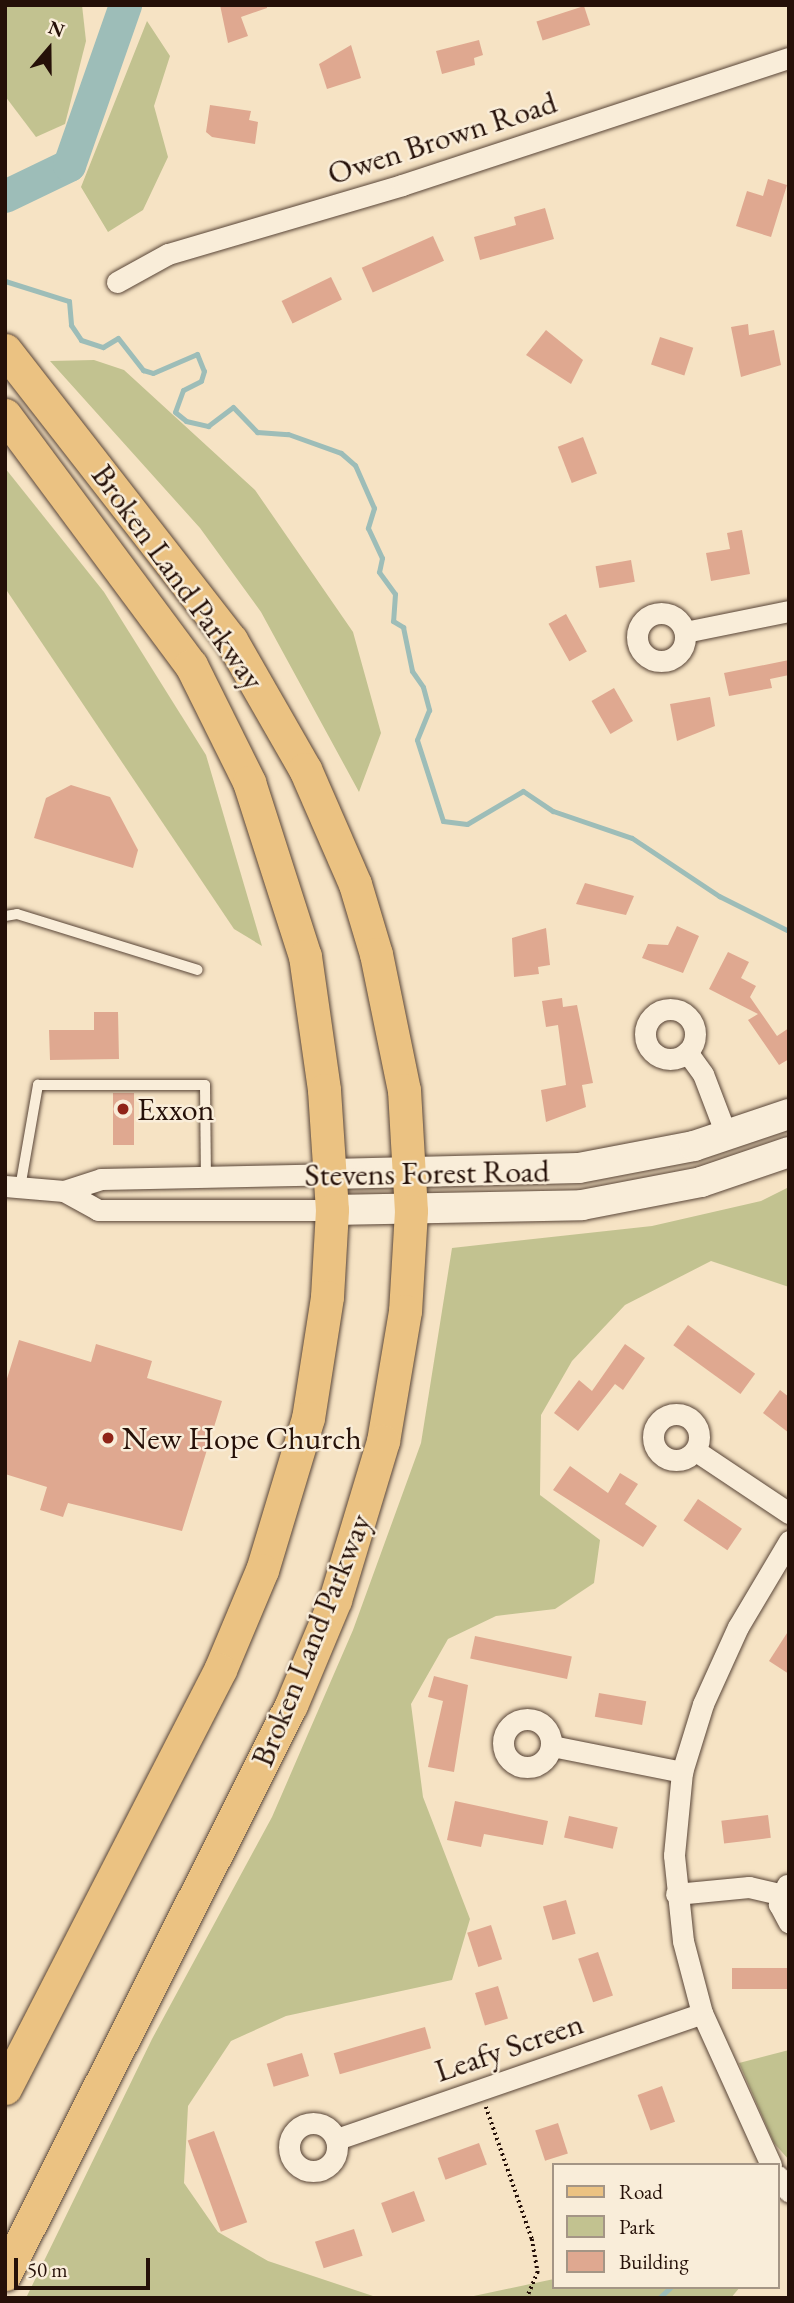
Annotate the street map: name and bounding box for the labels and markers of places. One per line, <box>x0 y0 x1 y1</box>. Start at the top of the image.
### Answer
place label: Exxon <box>137 1090 215 1128</box>
marker: Exxon <box>115 1101 131 1117</box>
place label: New Hope Church <box>122 1419 362 1457</box>
marker: New Hope Church <box>100 1430 116 1446</box>

